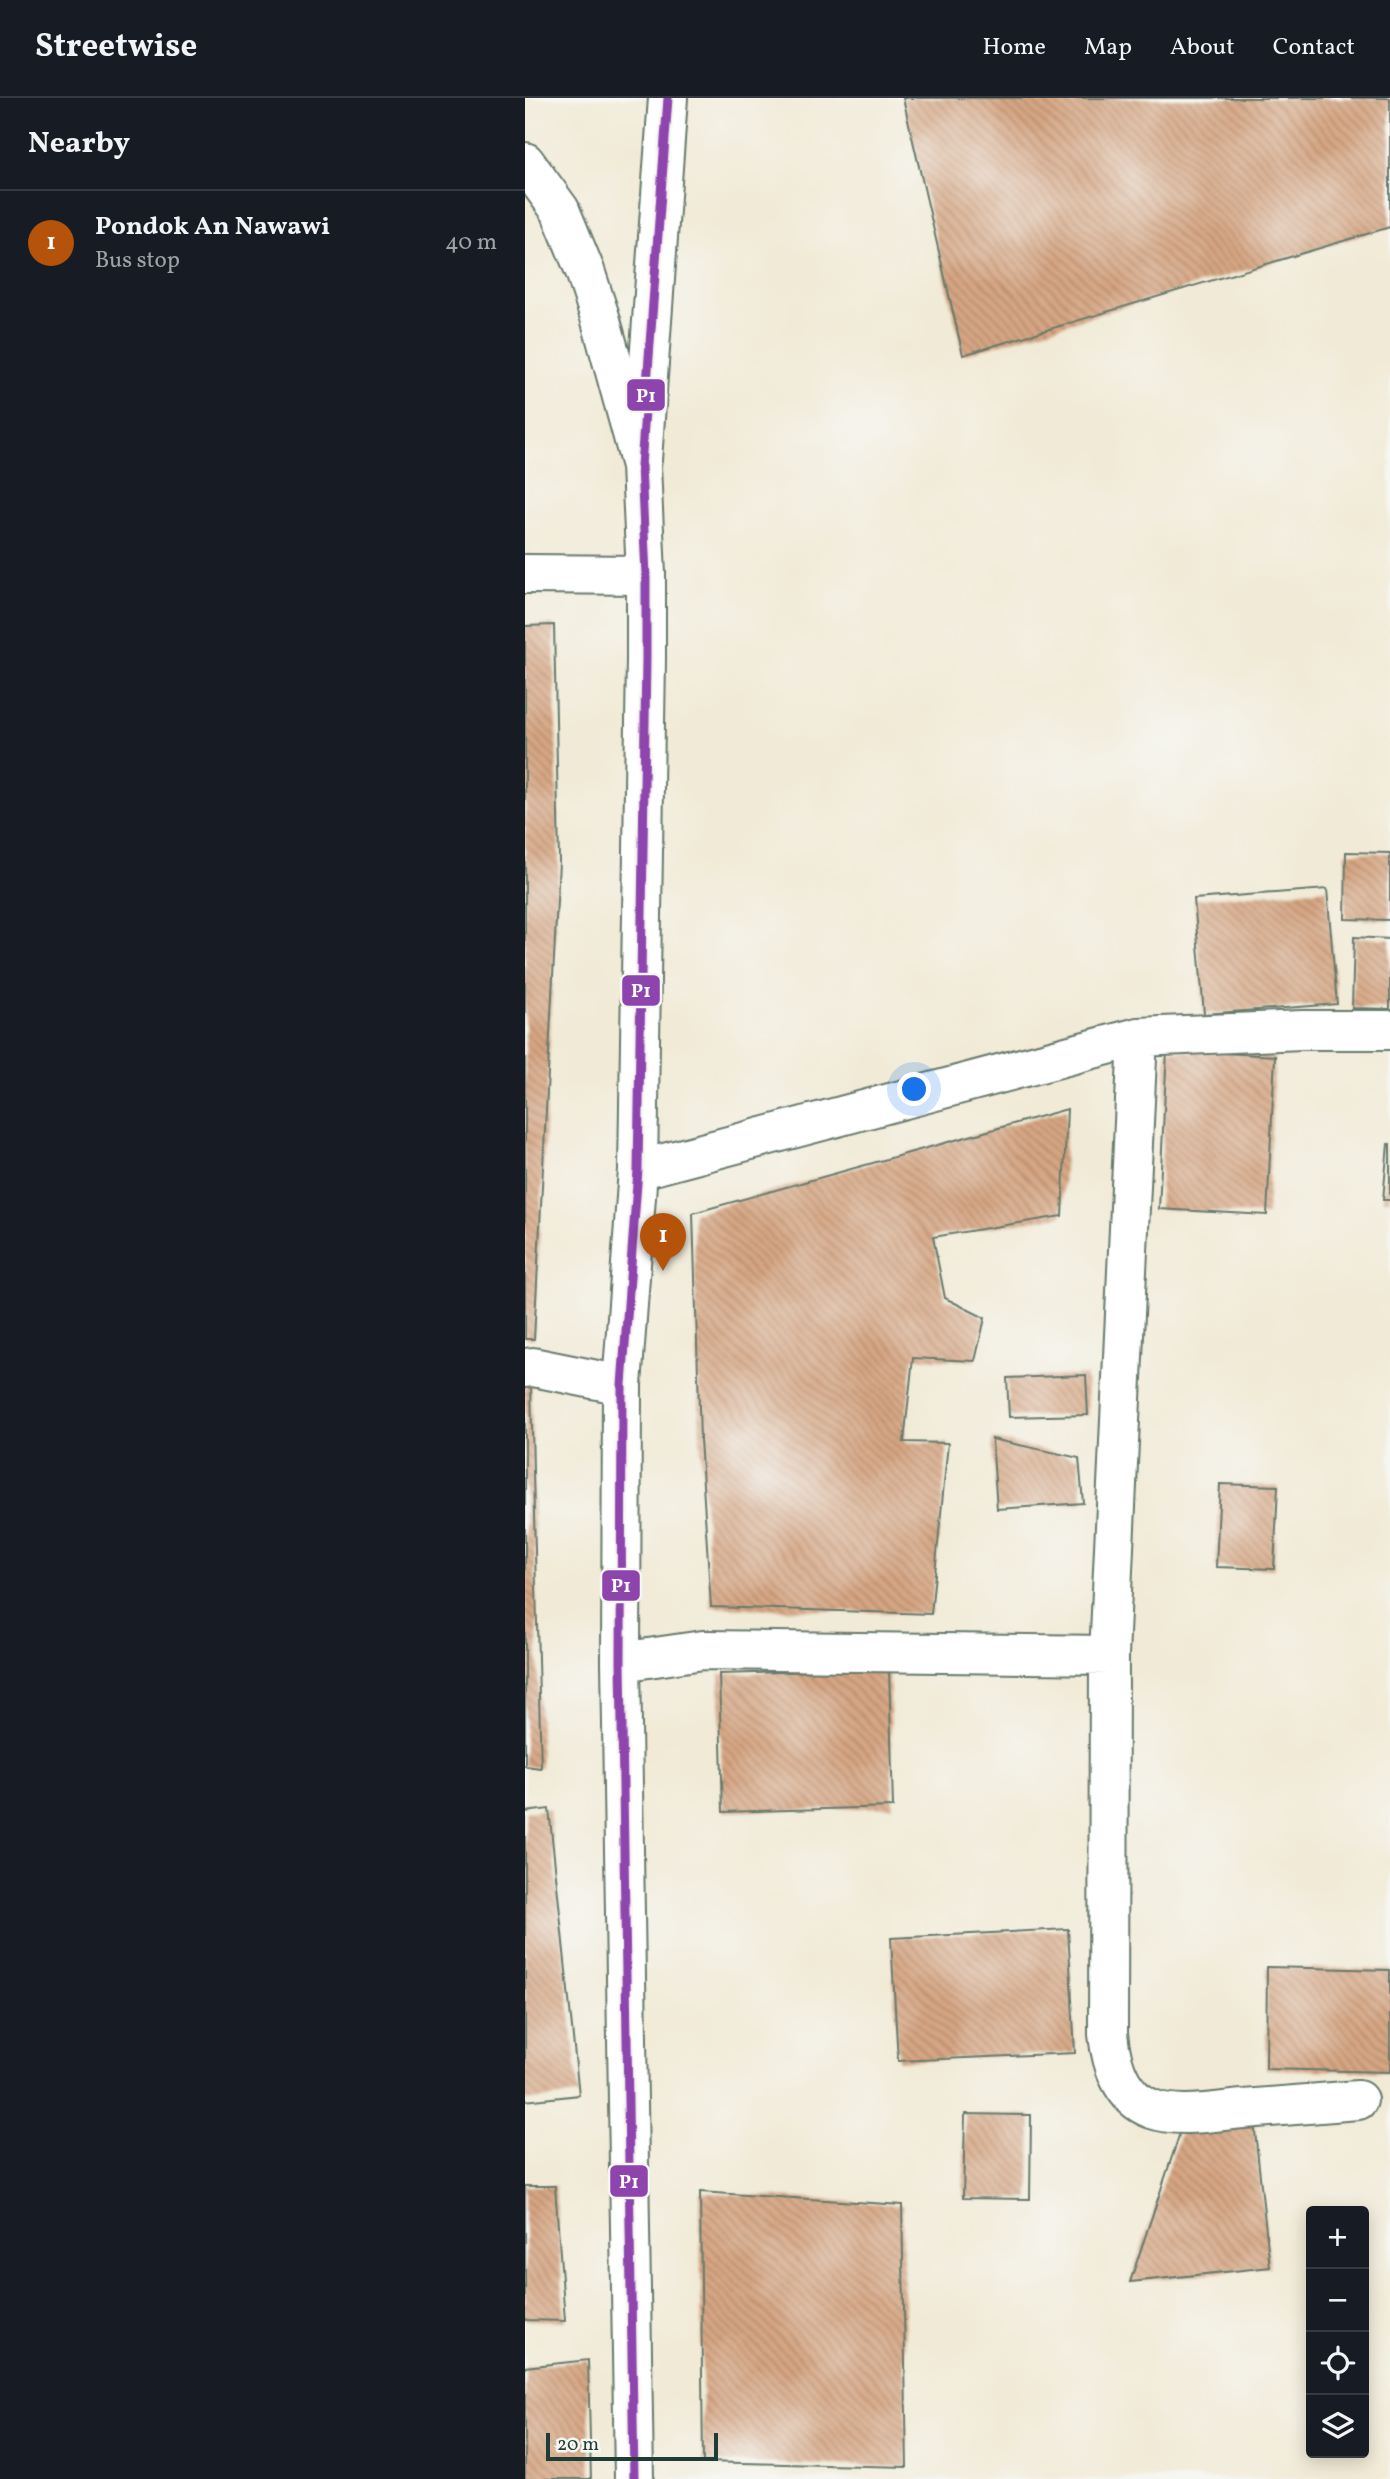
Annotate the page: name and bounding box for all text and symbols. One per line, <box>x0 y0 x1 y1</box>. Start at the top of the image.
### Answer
text: Streetwise <box>35 25 197 71</box>
text: Home <box>982 31 1046 65</box>
text: Map <box>1084 31 1132 65</box>
text: About <box>1170 31 1235 65</box>
text: Contact <box>1273 31 1355 65</box>
text: Nearby <box>28 123 130 165</box>
text: Pondok An Nawawi <box>95 209 330 245</box>
text: 1 <box>46 227 56 259</box>
text: 40 m <box>445 227 497 259</box>
text: Bus stop <box>95 245 180 277</box>
line badge: P1 <box>626 378 666 412</box>
text: P1 <box>636 384 656 410</box>
line badge: P1 <box>621 974 661 1007</box>
text: P1 <box>631 979 651 1005</box>
your location <box>897 1072 931 1106</box>
pin: 1 <box>640 1213 686 1271</box>
line badge: P1 <box>601 1569 641 1602</box>
text: P1 <box>611 1574 631 1600</box>
line badge: P1 <box>609 2164 649 2198</box>
text: P1 <box>619 2170 639 2196</box>
map controls <box>1306 2206 1369 2458</box>
button: + <box>1306 2206 1369 2269</box>
button: − <box>1306 2269 1369 2332</box>
button: locate <box>1306 2332 1369 2395</box>
button: layers <box>1306 2395 1369 2458</box>
scale bar <box>546 2430 717 2462</box>
text: 20 m <box>557 2432 599 2458</box>

